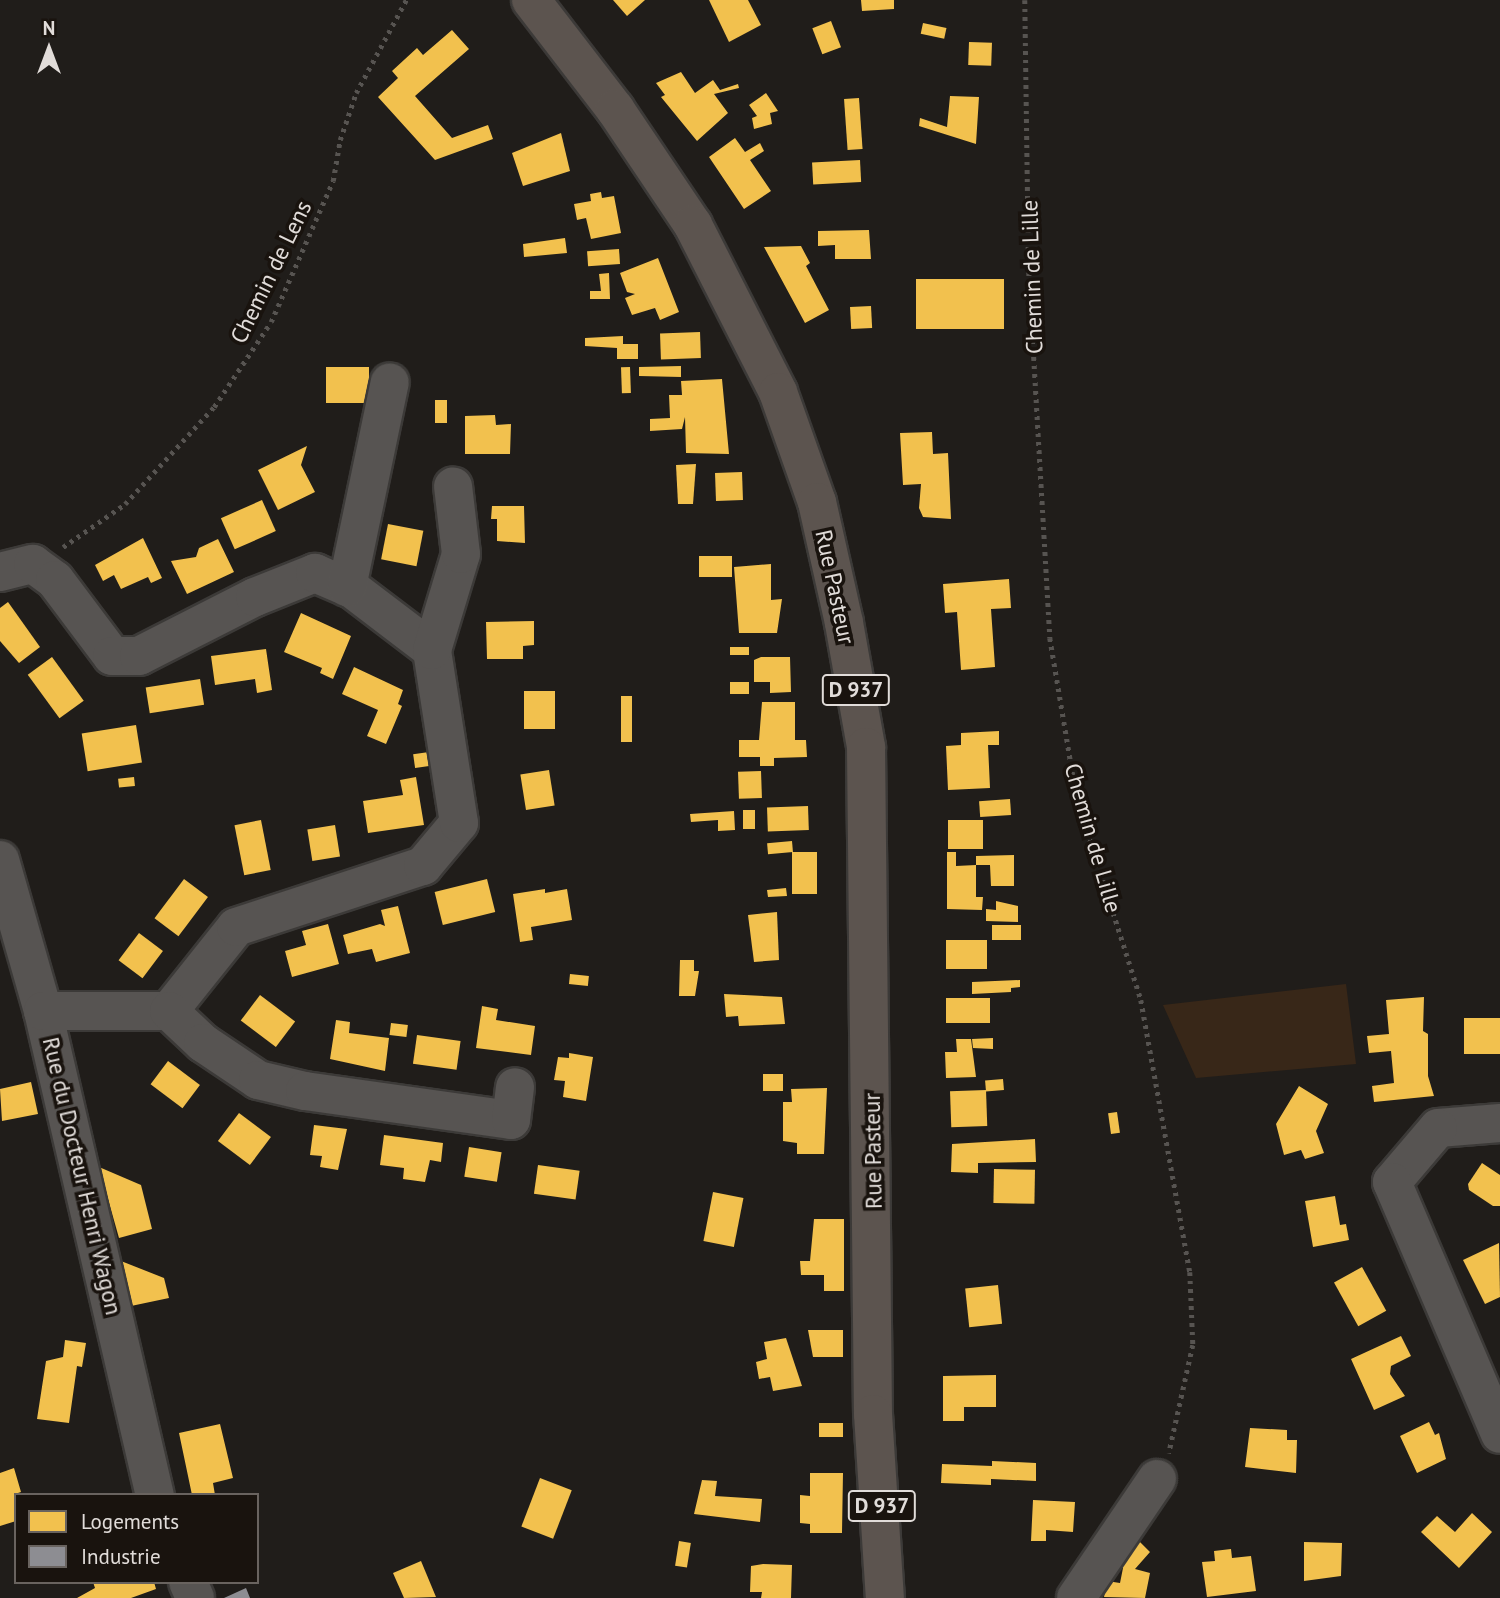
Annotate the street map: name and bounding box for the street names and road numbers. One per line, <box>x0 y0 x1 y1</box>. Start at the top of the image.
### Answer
street label: Chemin de Lens <box>224 196 318 348</box>
street label: Chemin de Lille <box>1016 199 1048 355</box>
street label: Rue Pasteur <box>809 527 861 647</box>
road number: D 937 <box>821 672 891 708</box>
street label: Chemin de Lille <box>1058 760 1128 916</box>
street label: Rue du Docteur Henri Wagon <box>37 1034 127 1318</box>
street label: Rue Pasteur <box>858 1093 888 1209</box>
road number: D 937 <box>847 1488 917 1524</box>

